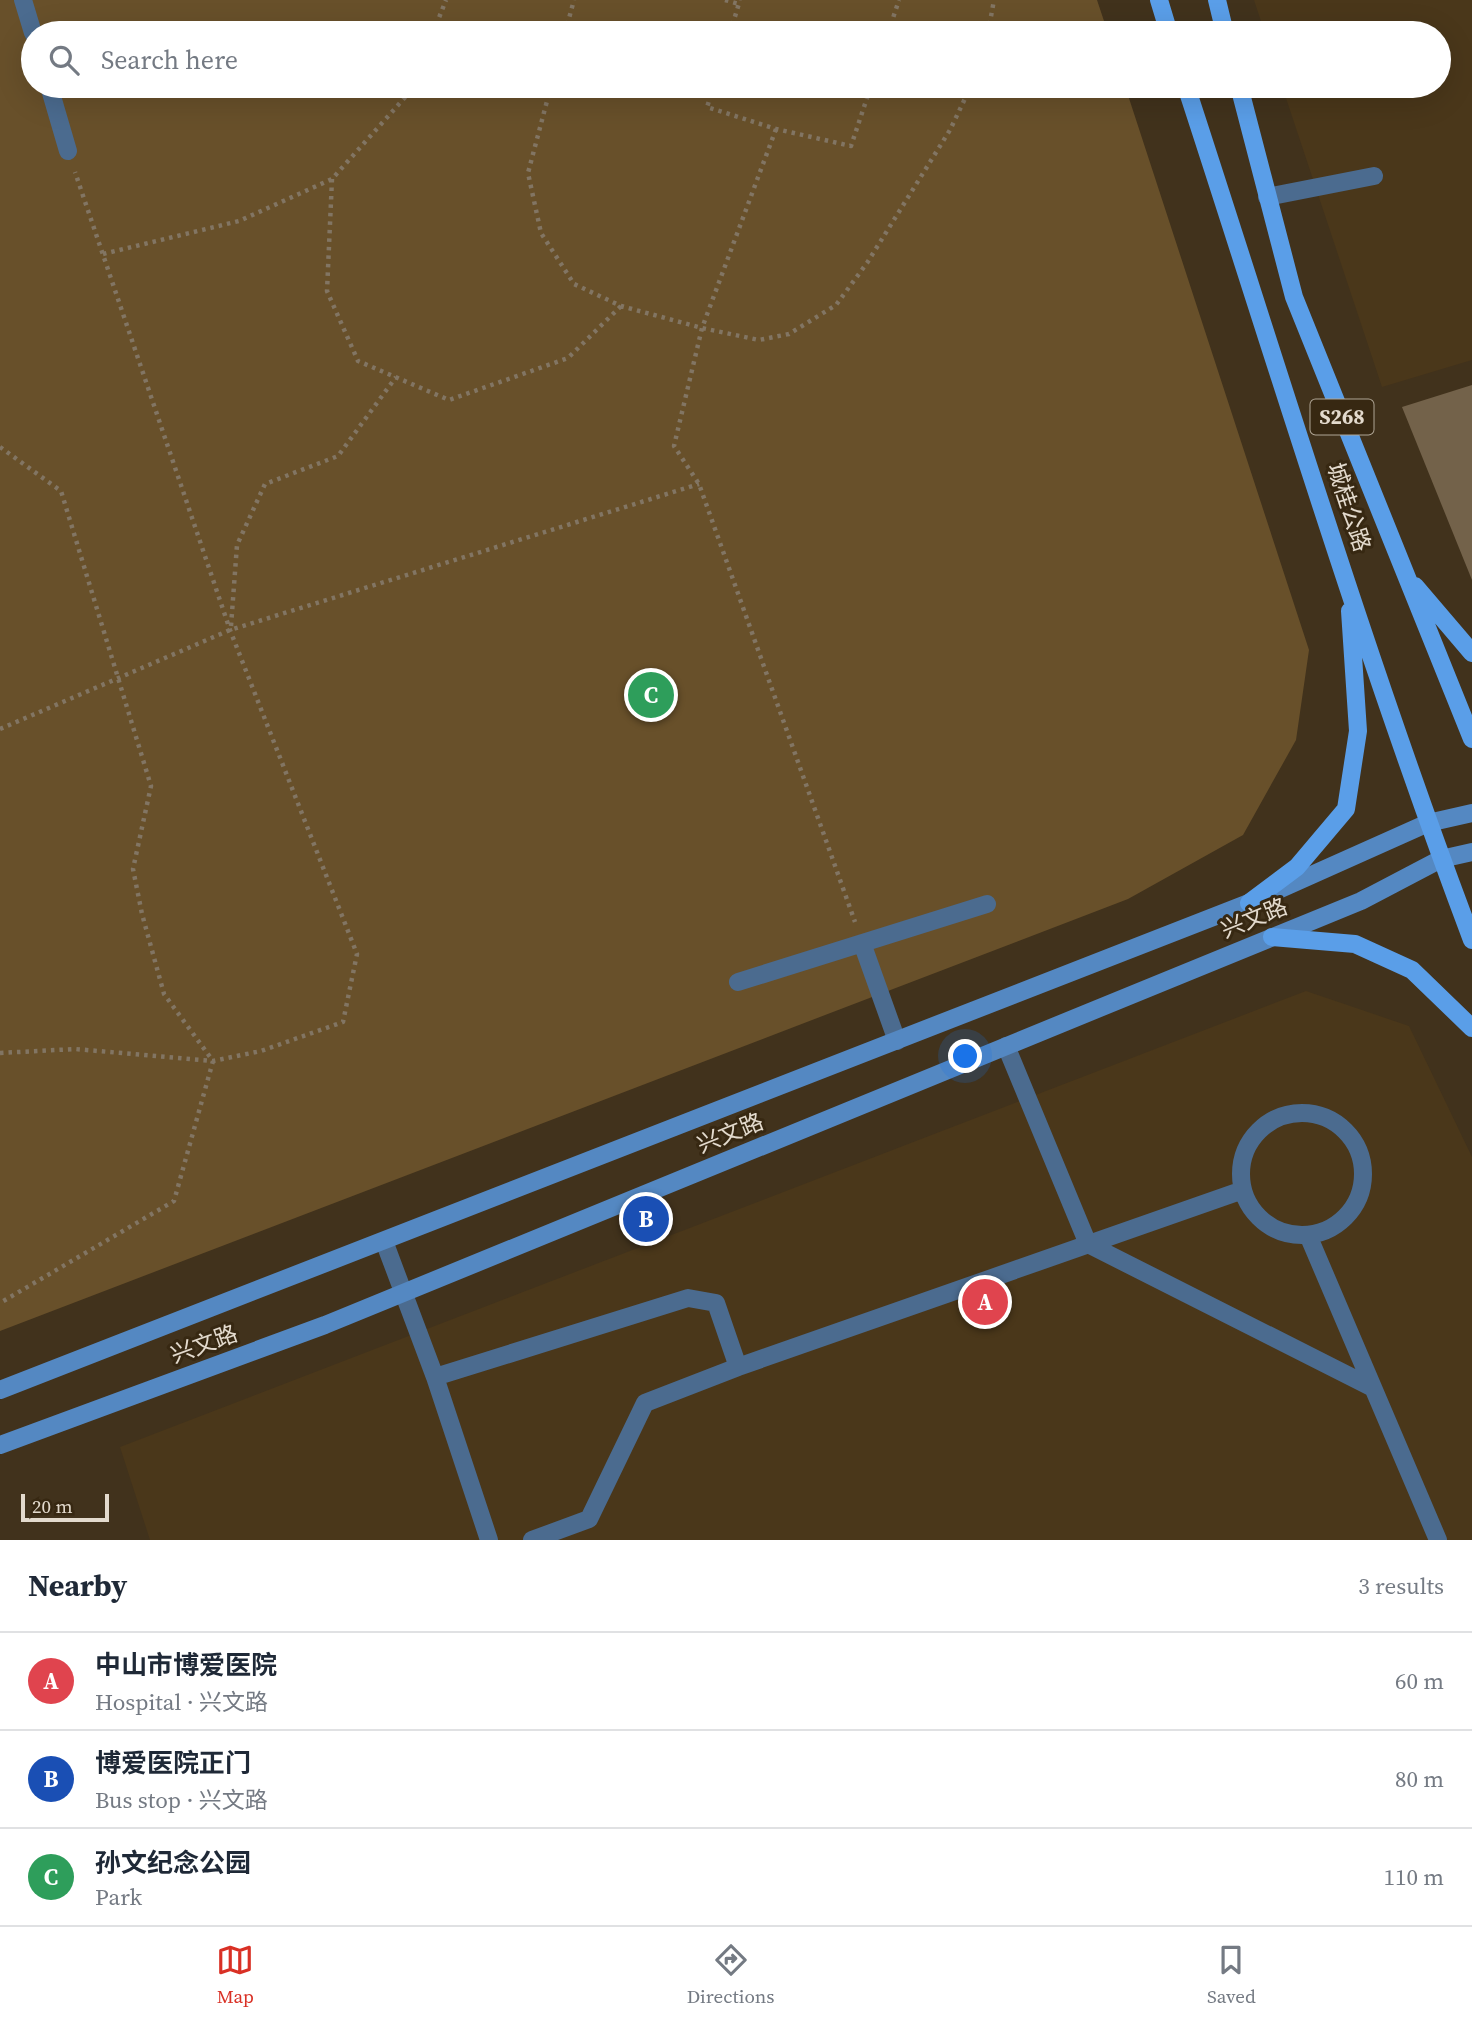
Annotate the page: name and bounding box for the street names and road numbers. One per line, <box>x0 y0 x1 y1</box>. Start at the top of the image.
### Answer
road number: S268 <box>1310 400 1374 434</box>
street label: 城桂公路 <box>1320 458 1378 556</box>
street label: 兴文路 <box>1216 890 1292 946</box>
street label: 兴文路 <box>692 1105 768 1161</box>
street label: 兴文路 <box>166 1317 242 1371</box>

